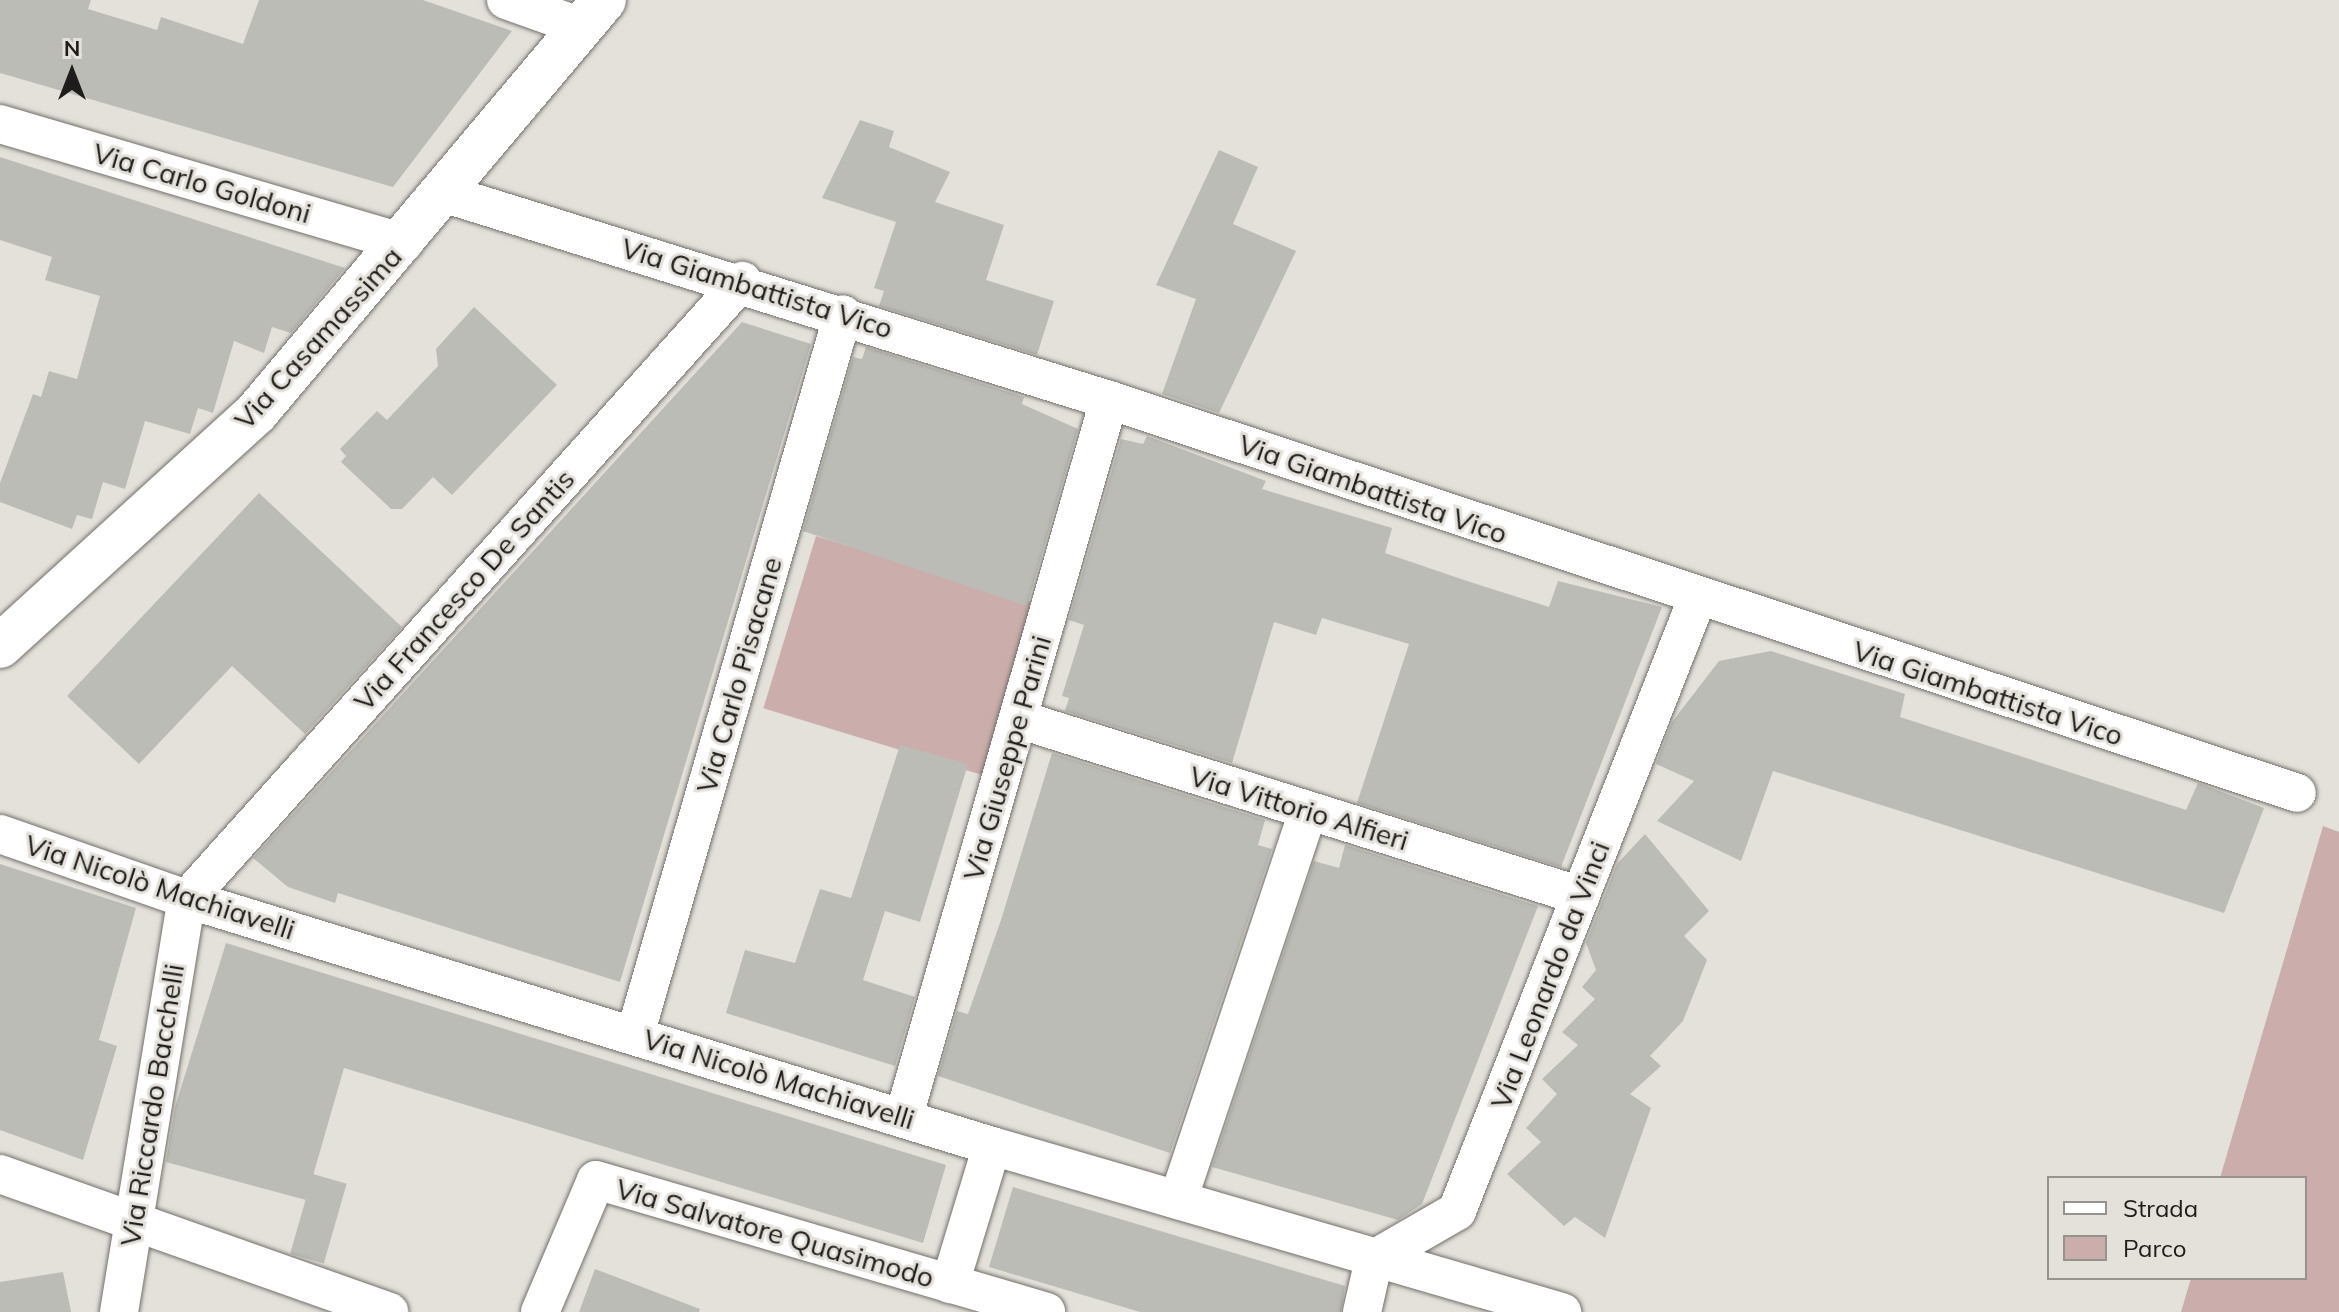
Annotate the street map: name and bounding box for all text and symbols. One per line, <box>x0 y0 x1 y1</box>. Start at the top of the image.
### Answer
north arrow <box>32 32 112 112</box>
text: N <box>64 34 80 62</box>
street label: Via Carlo Goldoni <box>89 136 315 230</box>
street label: Via Giambattista Vico <box>617 231 897 345</box>
street label: Via Casamassima <box>227 240 409 436</box>
street label: Via Giambattista Vico <box>1234 427 1512 551</box>
street label: Via Francesco De Santis <box>347 462 581 718</box>
street label: Via Carlo Pisacane <box>689 553 789 797</box>
street label: Via Giuseppe Parini <box>956 632 1058 884</box>
street label: Via Giambattista Vico <box>1849 633 2127 753</box>
street label: Via Vittorio Alfieri <box>1185 759 1413 857</box>
street label: Via Nicolò Machiavelli <box>21 827 299 947</box>
street label: Via Leonardo da Vinci <box>1483 836 1617 1114</box>
street label: Via Riccardo Bacchelli <box>113 961 191 1249</box>
street label: Via Nicolò Machiavelli <box>639 1022 919 1136</box>
street label: Via Salvatore Quasimodo <box>612 1171 938 1295</box>
legend <box>2047 1176 2307 1280</box>
text: Strada <box>2123 1193 2198 1223</box>
text: Parco <box>2123 1233 2186 1263</box>

